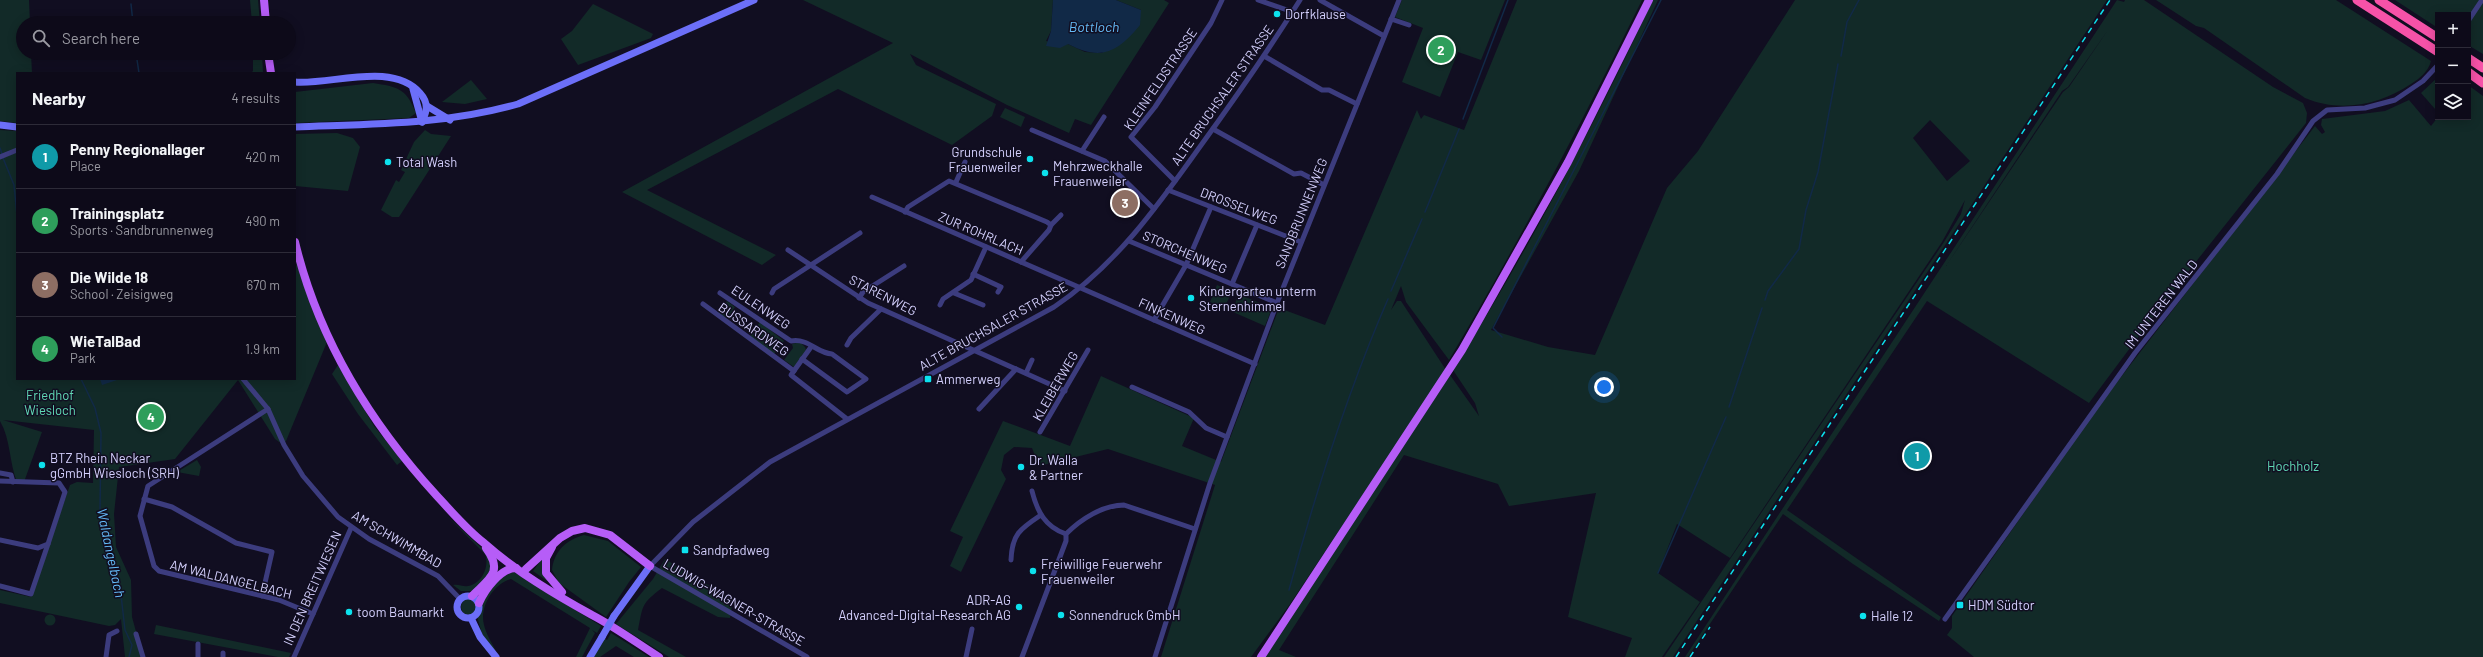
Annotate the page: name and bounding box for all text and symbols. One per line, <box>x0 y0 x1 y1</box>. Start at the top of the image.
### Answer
place label: Dorfklause <box>1285 6 1346 22</box>
marker: Dorfklause <box>1272 9 1282 19</box>
map controls <box>2435 12 2471 120</box>
button: + <box>2435 12 2471 48</box>
search box <box>16 16 296 60</box>
water label: Bottloch <box>1069 18 1119 35</box>
street label: ALTE BRUCHSALER STRASSE <box>1167 22 1277 168</box>
street label: KLEINFELDSTRASSE <box>1120 25 1200 133</box>
icon: search <box>30 27 52 49</box>
text: Search here <box>62 29 140 47</box>
pin: 2 <box>1428 35 1454 65</box>
button: − <box>2435 48 2471 84</box>
button: layers <box>2435 84 2471 120</box>
text: Nearby <box>32 88 86 108</box>
text: 4 results <box>232 90 280 106</box>
text: Penny Regionallager <box>70 140 205 158</box>
place label: Grundschule Frauenweiler <box>949 144 1022 175</box>
text: 1 <box>43 149 47 165</box>
text: 420 m <box>245 149 280 165</box>
place label: Total Wash <box>396 154 457 170</box>
marker: Grundschule Frauenweiler <box>1025 154 1035 164</box>
street label: SANDBRUNNENWEG <box>1272 155 1330 271</box>
marker: Total Wash <box>383 157 393 167</box>
text: Place <box>70 158 101 174</box>
place label: Mehrzweckhalle Frauenweiler <box>1053 158 1143 189</box>
marker: Mehrzweckhalle Frauenweiler <box>1040 168 1050 178</box>
street label: DROSSELWEG <box>1198 184 1280 228</box>
pin: 3 <box>1112 188 1138 218</box>
text: Trainingsplatz <box>70 204 164 222</box>
street label: ZUR ROHRLACH <box>936 208 1026 258</box>
text: 2 <box>41 213 49 229</box>
text: 490 m <box>245 213 280 229</box>
text: Sports · Sandbrunnenweg <box>70 222 213 238</box>
street label: STORCHENWEG <box>1140 227 1230 277</box>
street label: IM UNTEREN WALD <box>2121 256 2201 352</box>
text: Die Wilde 18 <box>70 268 148 286</box>
street label: STARENWEG <box>847 271 919 319</box>
text: 3 <box>41 277 49 293</box>
text: 670 m <box>246 277 280 293</box>
street label: ALTE BRUCHSALER STRASSE <box>916 278 1070 374</box>
street label: EULENWEG <box>729 282 793 332</box>
place label: Kindergarten unterm Sternenhimmel <box>1199 283 1316 314</box>
text: School · Zeisigweg <box>70 286 173 302</box>
marker: Kindergarten unterm Sternenhimmel <box>1186 293 1196 303</box>
street label: FINKENWEG <box>1136 294 1208 338</box>
street label: BUSSARDWEG <box>716 299 792 359</box>
text: WieTalBad <box>70 332 141 350</box>
text: 4 <box>41 341 49 357</box>
text: 1.9 km <box>245 341 280 357</box>
street label: KLEIBERWEG <box>1029 348 1081 424</box>
text: Park <box>70 350 96 366</box>
place label: Ammerweg <box>936 371 1000 387</box>
marker: Ammerweg <box>923 374 933 384</box>
your location <box>1594 377 1614 397</box>
park label: Friedhof Wiesloch <box>24 387 76 418</box>
pin: 4 <box>138 402 164 432</box>
pin: 1 <box>1904 441 1930 471</box>
place label: BTZ Rhein Neckar gGmbH Wiesloch (SRH) <box>50 450 180 481</box>
place label: Dr. Walla & Partner <box>1029 452 1083 483</box>
park label: Hochholz <box>2267 458 2319 474</box>
marker: BTZ Rhein Neckar gGmbH Wiesloch (SRH) <box>37 460 47 470</box>
marker: Dr. Walla & Partner <box>1016 462 1026 472</box>
water label: Waldangelbach <box>94 507 129 599</box>
street label: AM SCHWIMMBAD <box>349 507 445 571</box>
street label: IN DEN BREITWIESEN <box>280 528 344 648</box>
place label: Sandpfadweg <box>693 542 770 558</box>
marker: Sandpfadweg <box>680 545 690 555</box>
street label: LUDWIG-WAGNER-STRASSE <box>661 555 808 649</box>
street label: AM WALDANGELBACH <box>168 556 294 602</box>
place label: Freiwillige Feuerwehr Frauenweiler <box>1041 556 1162 587</box>
marker: Freiwillige Feuerwehr Frauenweiler <box>1028 566 1038 576</box>
place label: ADR-AG Advanced-Digital-Research AG <box>838 592 1011 623</box>
place label: HDM Südtor <box>1968 597 2035 613</box>
marker: HDM Südtor <box>1955 600 1965 610</box>
marker: ADR-AG Advanced-Digital-Research AG <box>1014 602 1024 612</box>
place label: toom Baumarkt <box>357 604 444 620</box>
marker: toom Baumarkt <box>344 607 354 617</box>
place label: Sonnendruck GmbH <box>1069 607 1180 623</box>
place label: Halle 12 <box>1871 608 1913 624</box>
marker: Sonnendruck GmbH <box>1056 610 1066 620</box>
marker: Halle 12 <box>1858 611 1868 621</box>

